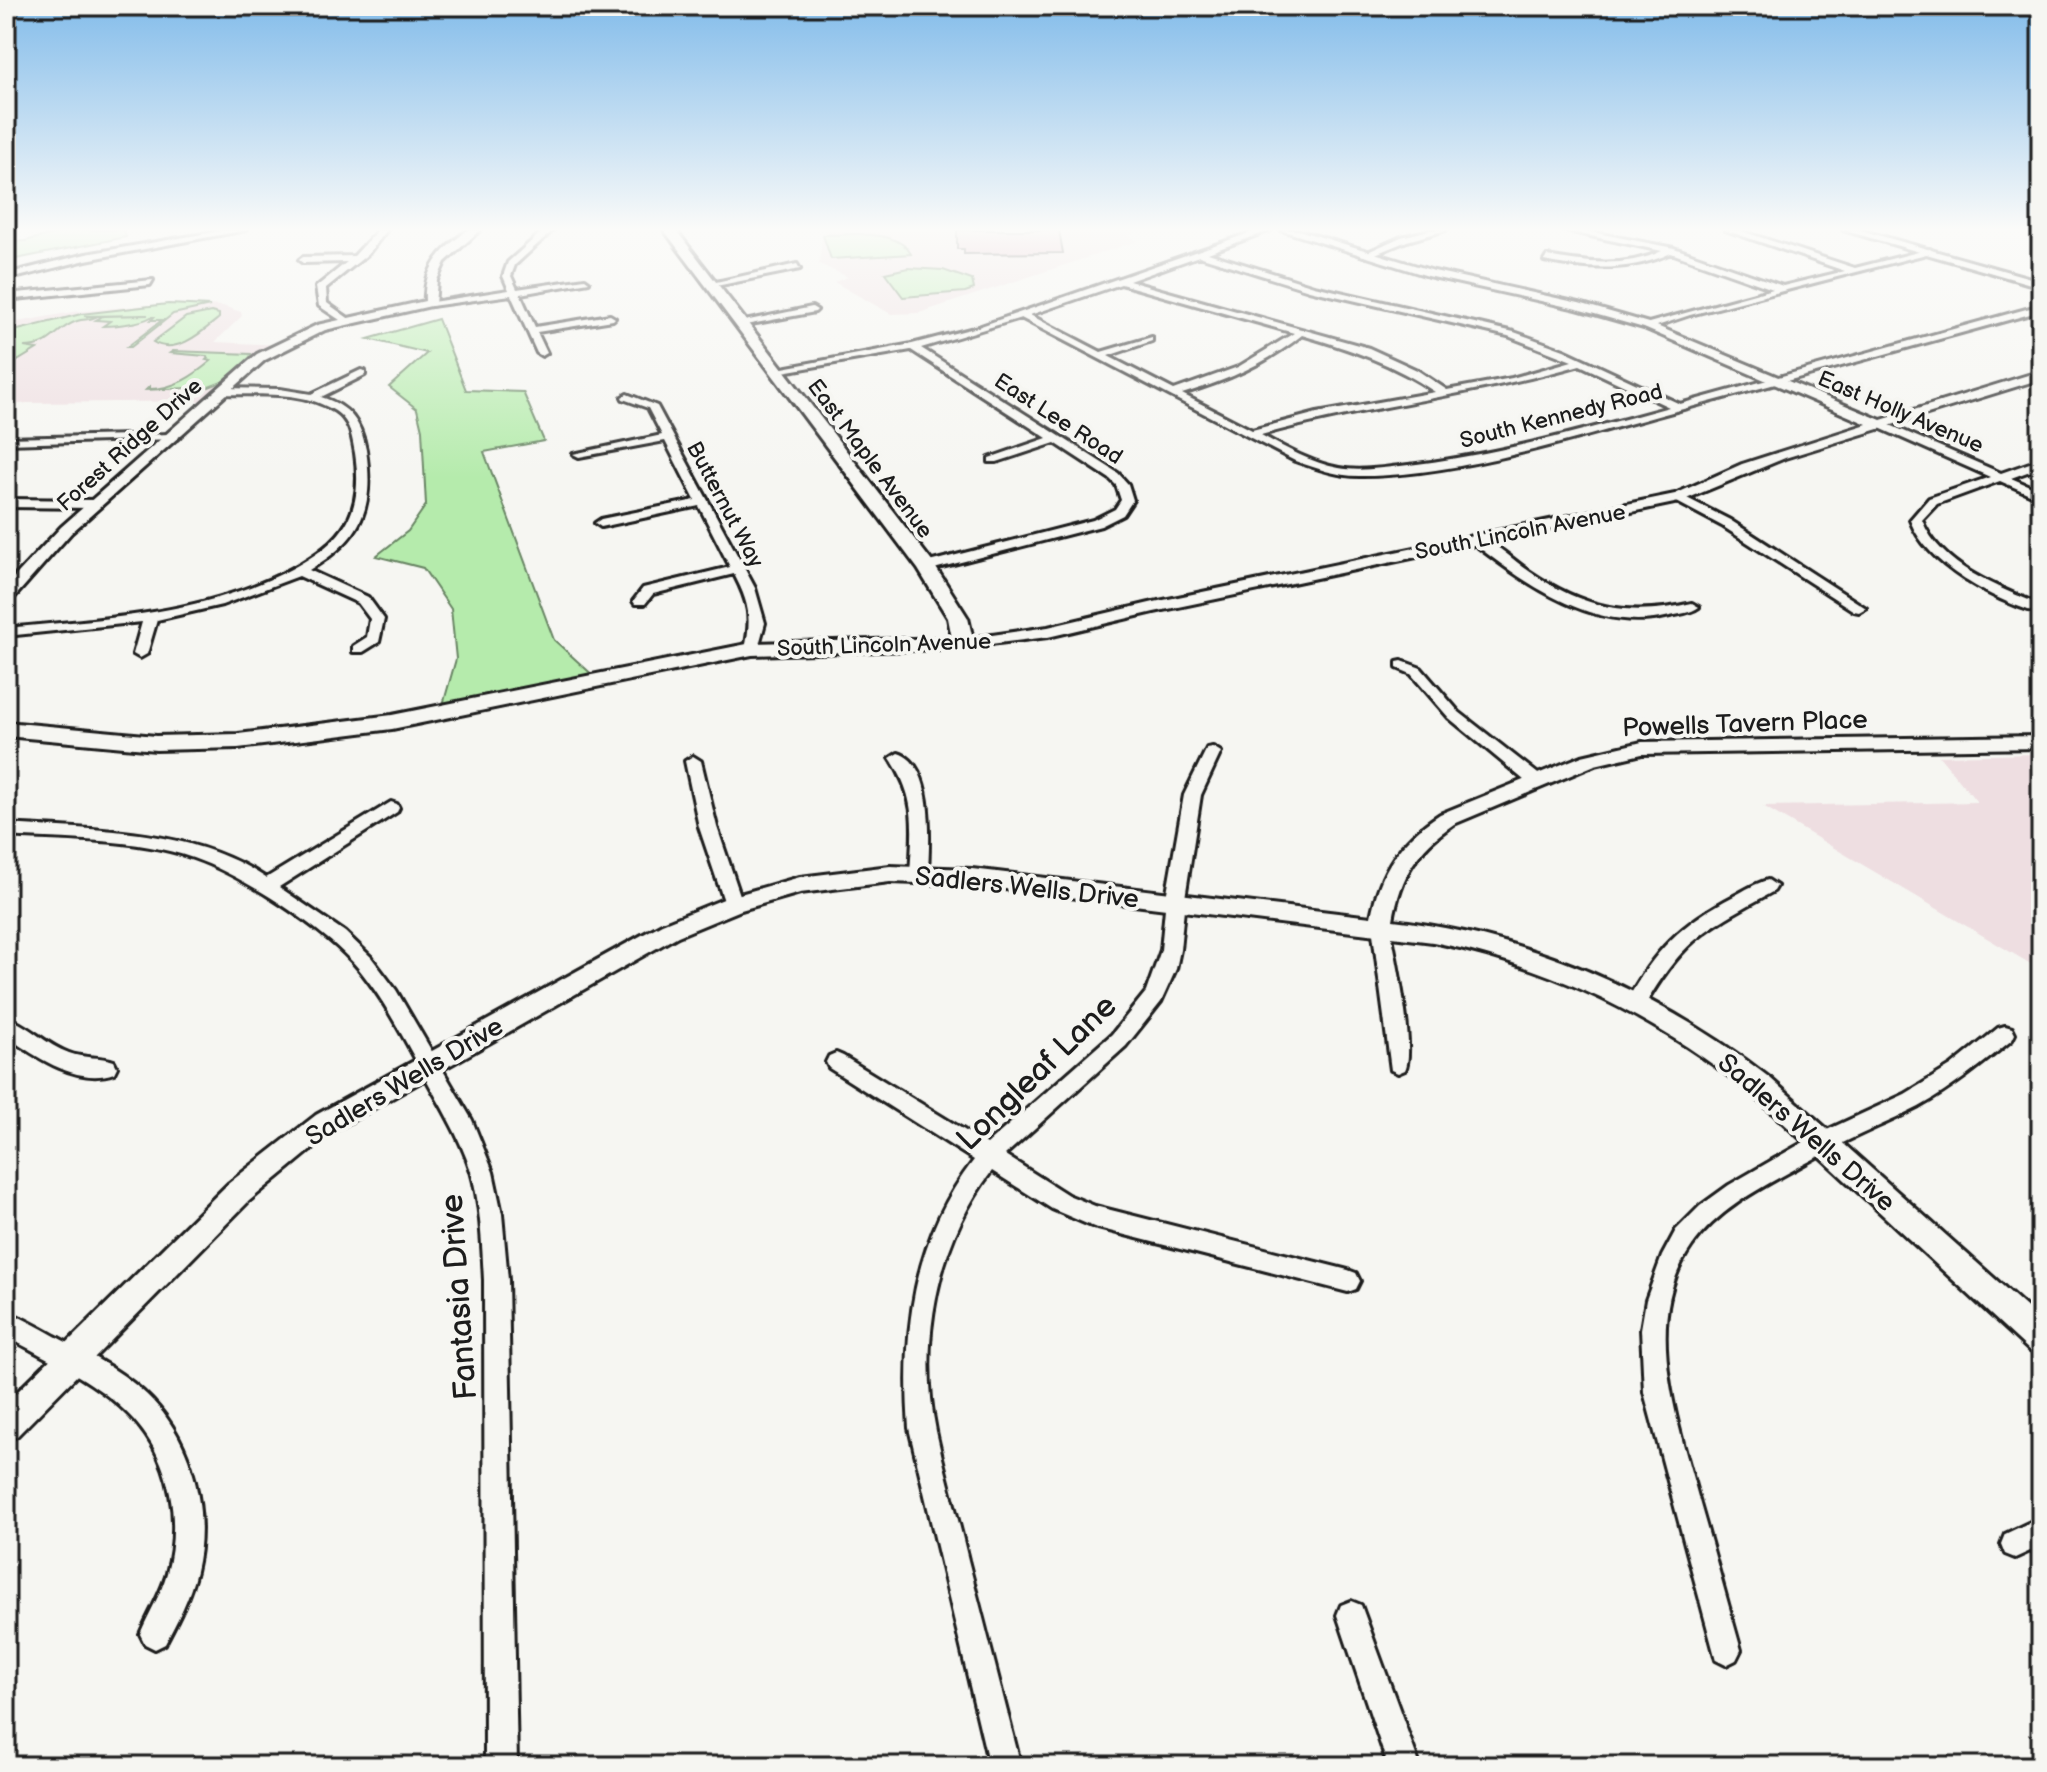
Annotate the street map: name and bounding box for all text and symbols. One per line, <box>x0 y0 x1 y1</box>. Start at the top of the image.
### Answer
street label: East Holly Avenue <box>1814 365 1987 459</box>
street label: East Lee Road <box>989 368 1127 471</box>
street label: Forest Ridge Drive <box>52 373 208 517</box>
street label: East Maple Avenue <box>801 374 938 544</box>
street label: South Kennedy Road <box>1457 378 1665 455</box>
street label: Butternut Way <box>680 437 769 572</box>
street label: South Lincoln Avenue <box>1413 499 1628 566</box>
street label: South Lincoln Avenue <box>777 628 992 663</box>
street label: Powells Tavern Place <box>1622 705 1868 744</box>
street label: Sadlers Wells Drive <box>913 861 1140 916</box>
street label: Longleaf Lane <box>949 987 1125 1159</box>
street label: Sadlers Wells Drive <box>300 1011 509 1153</box>
street label: Sadlers Wells Drive <box>1711 1048 1901 1219</box>
street label: Fantasia Drive <box>433 1192 486 1401</box>

